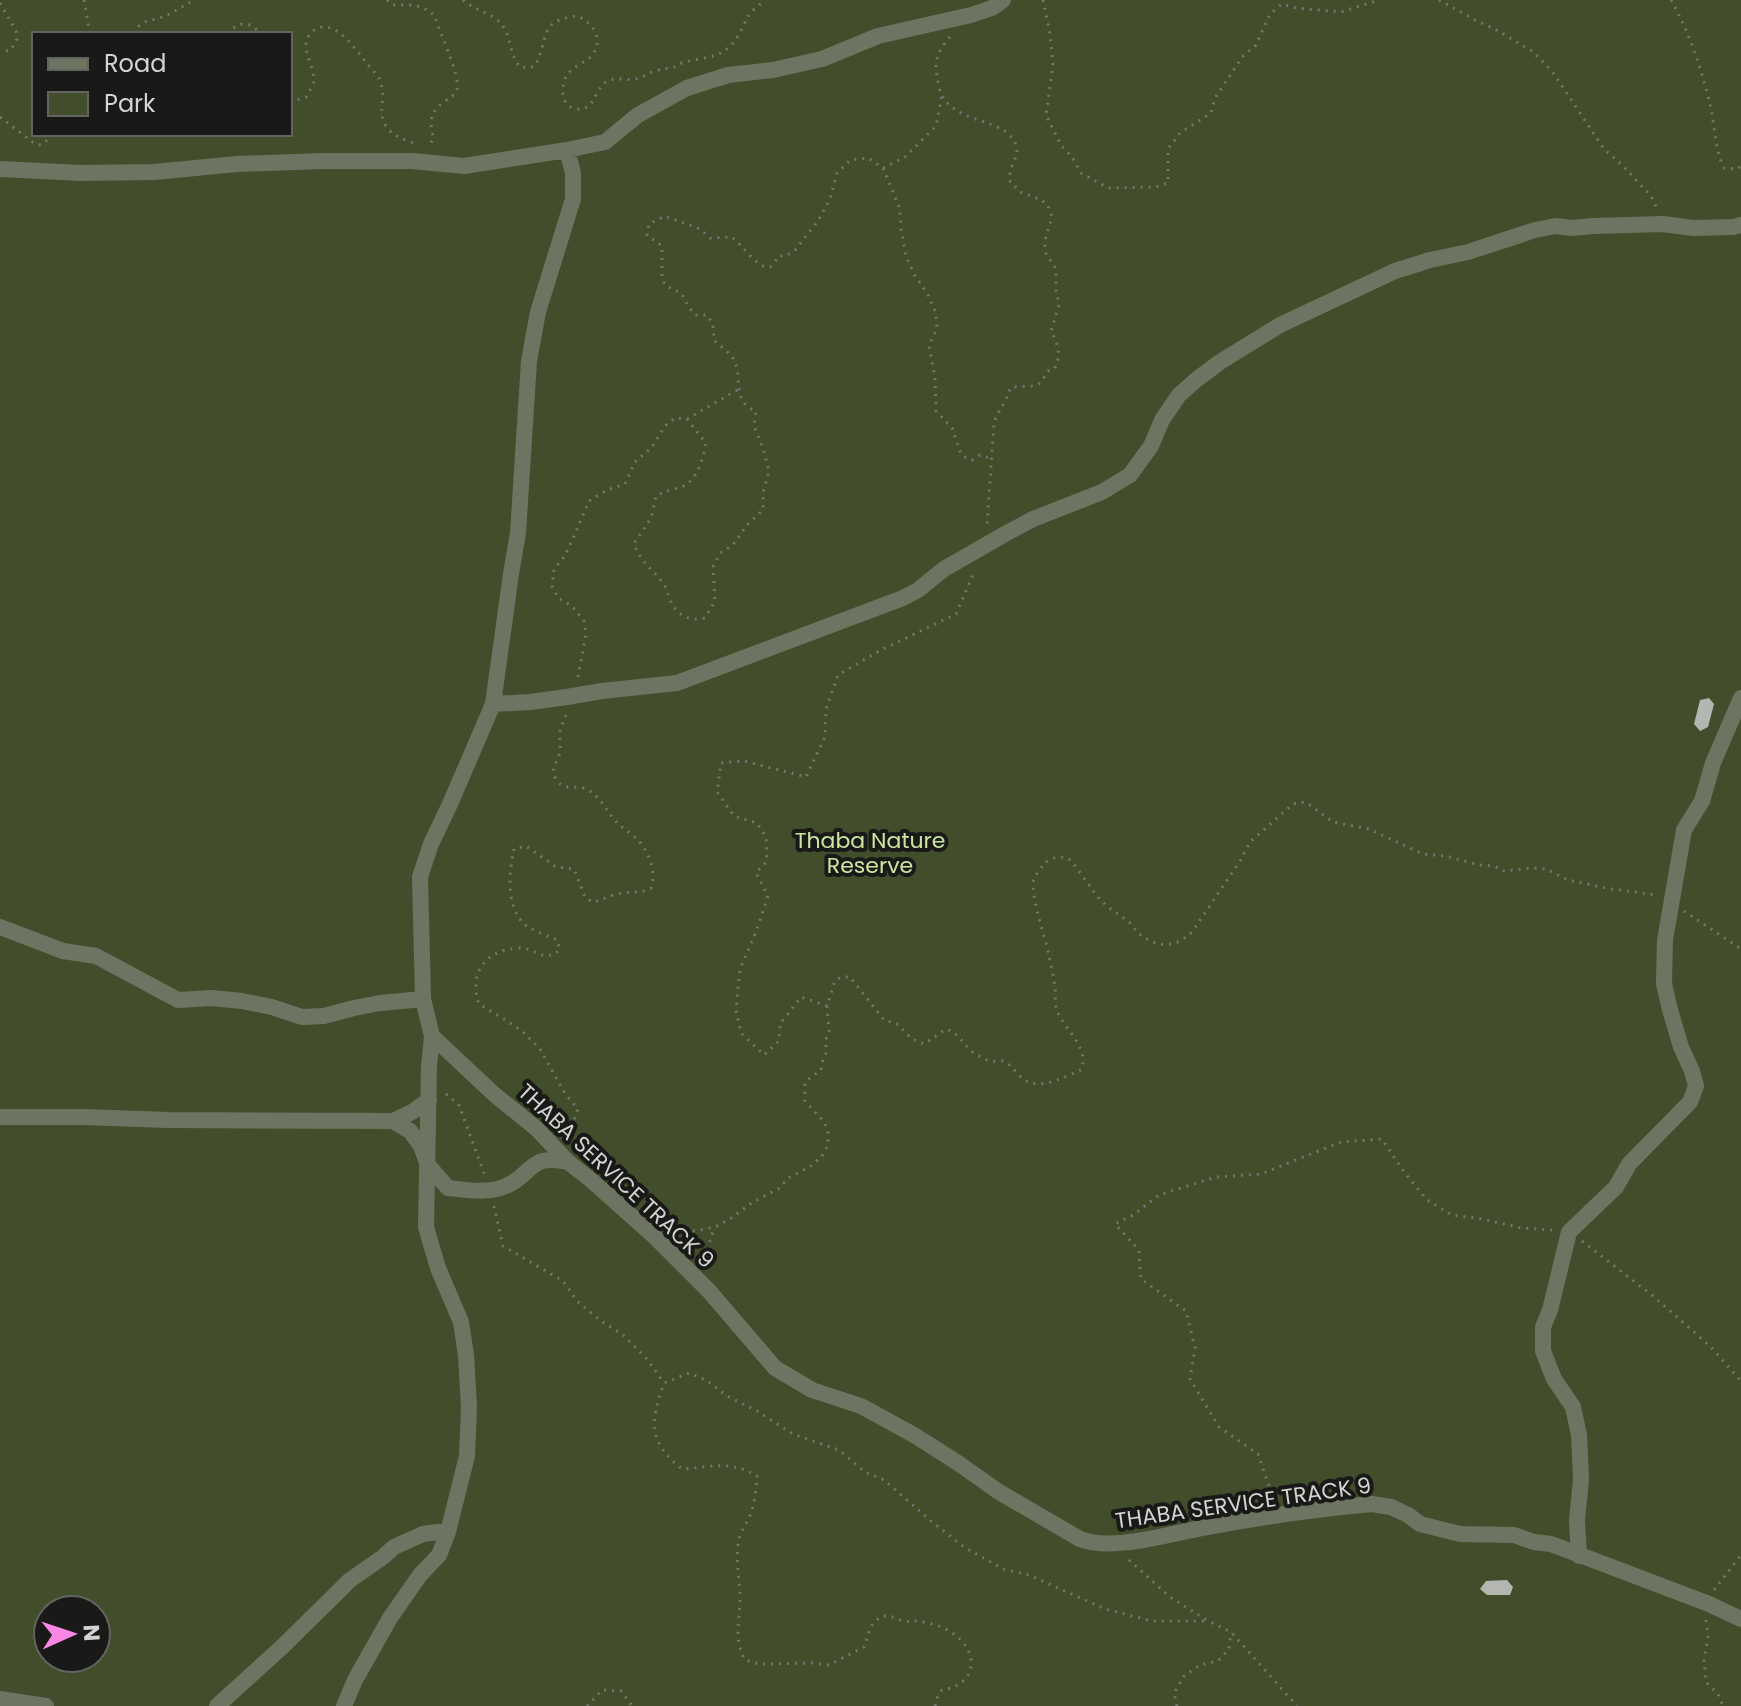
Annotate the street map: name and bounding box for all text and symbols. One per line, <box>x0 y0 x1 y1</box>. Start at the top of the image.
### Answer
legend <box>32 32 292 136</box>
text: Road <box>104 47 166 80</box>
text: Park <box>104 87 156 120</box>
park label: Thaba Nature Reserve <box>795 825 945 881</box>
street label: THABA SERVICE TRACK 9 <box>511 1077 721 1275</box>
street label: THABA SERVICE TRACK 9 <box>1113 1470 1373 1536</box>
north arrow <box>32 1594 112 1674</box>
text: N <box>76 1624 107 1642</box>

